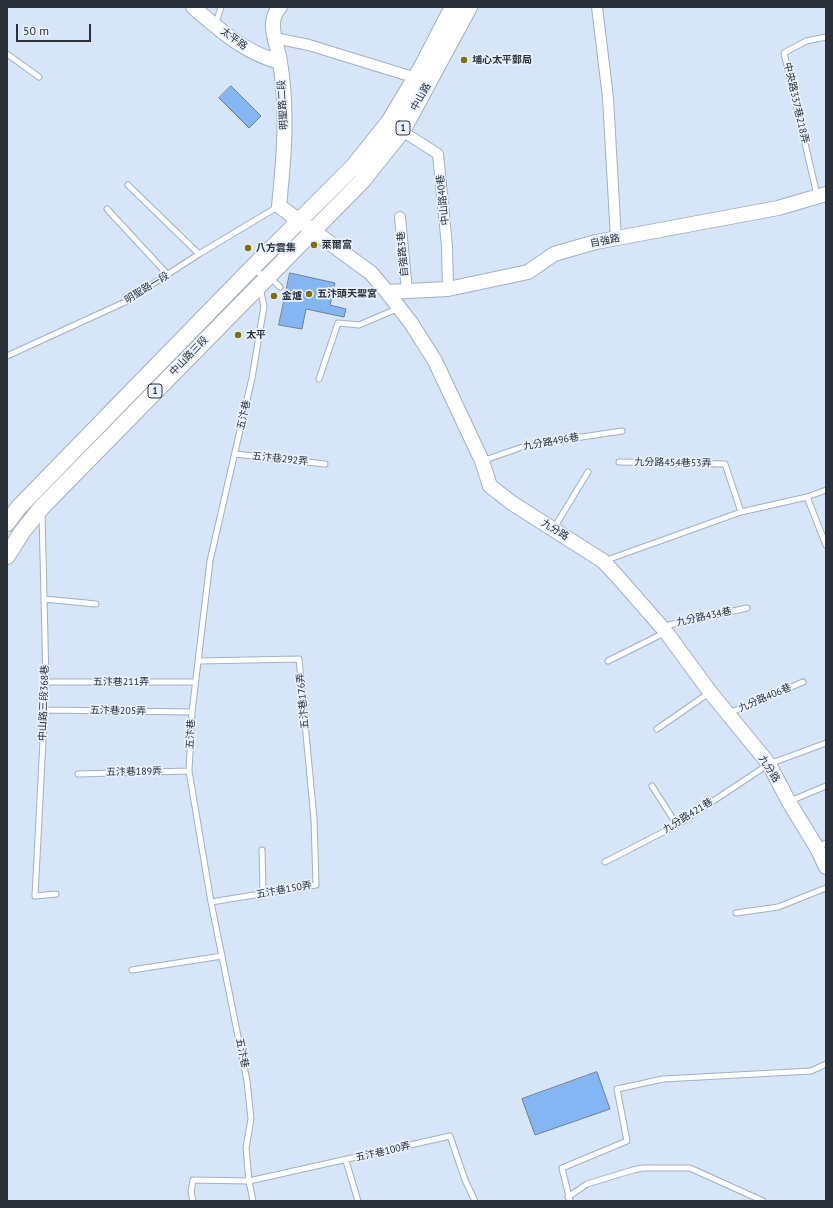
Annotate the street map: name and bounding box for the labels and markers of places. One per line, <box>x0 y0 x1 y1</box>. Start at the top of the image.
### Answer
place label: 埔心太平郵局 <box>472 54 532 66</box>
marker: 埔心太平郵局 <box>459 55 469 65</box>
place label: 萊爾富 <box>322 239 352 251</box>
marker: 萊爾富 <box>309 240 319 250</box>
place label: 八方雲集 <box>256 242 296 254</box>
marker: 八方雲集 <box>243 243 253 253</box>
place label: 五汴頭天聖宮 <box>317 288 377 300</box>
marker: 五汴頭天聖宮 <box>304 289 314 299</box>
place label: 金爐 <box>282 290 302 302</box>
marker: 金爐 <box>269 291 279 301</box>
place label: 太平 <box>246 329 266 341</box>
marker: 太平 <box>233 330 243 340</box>

